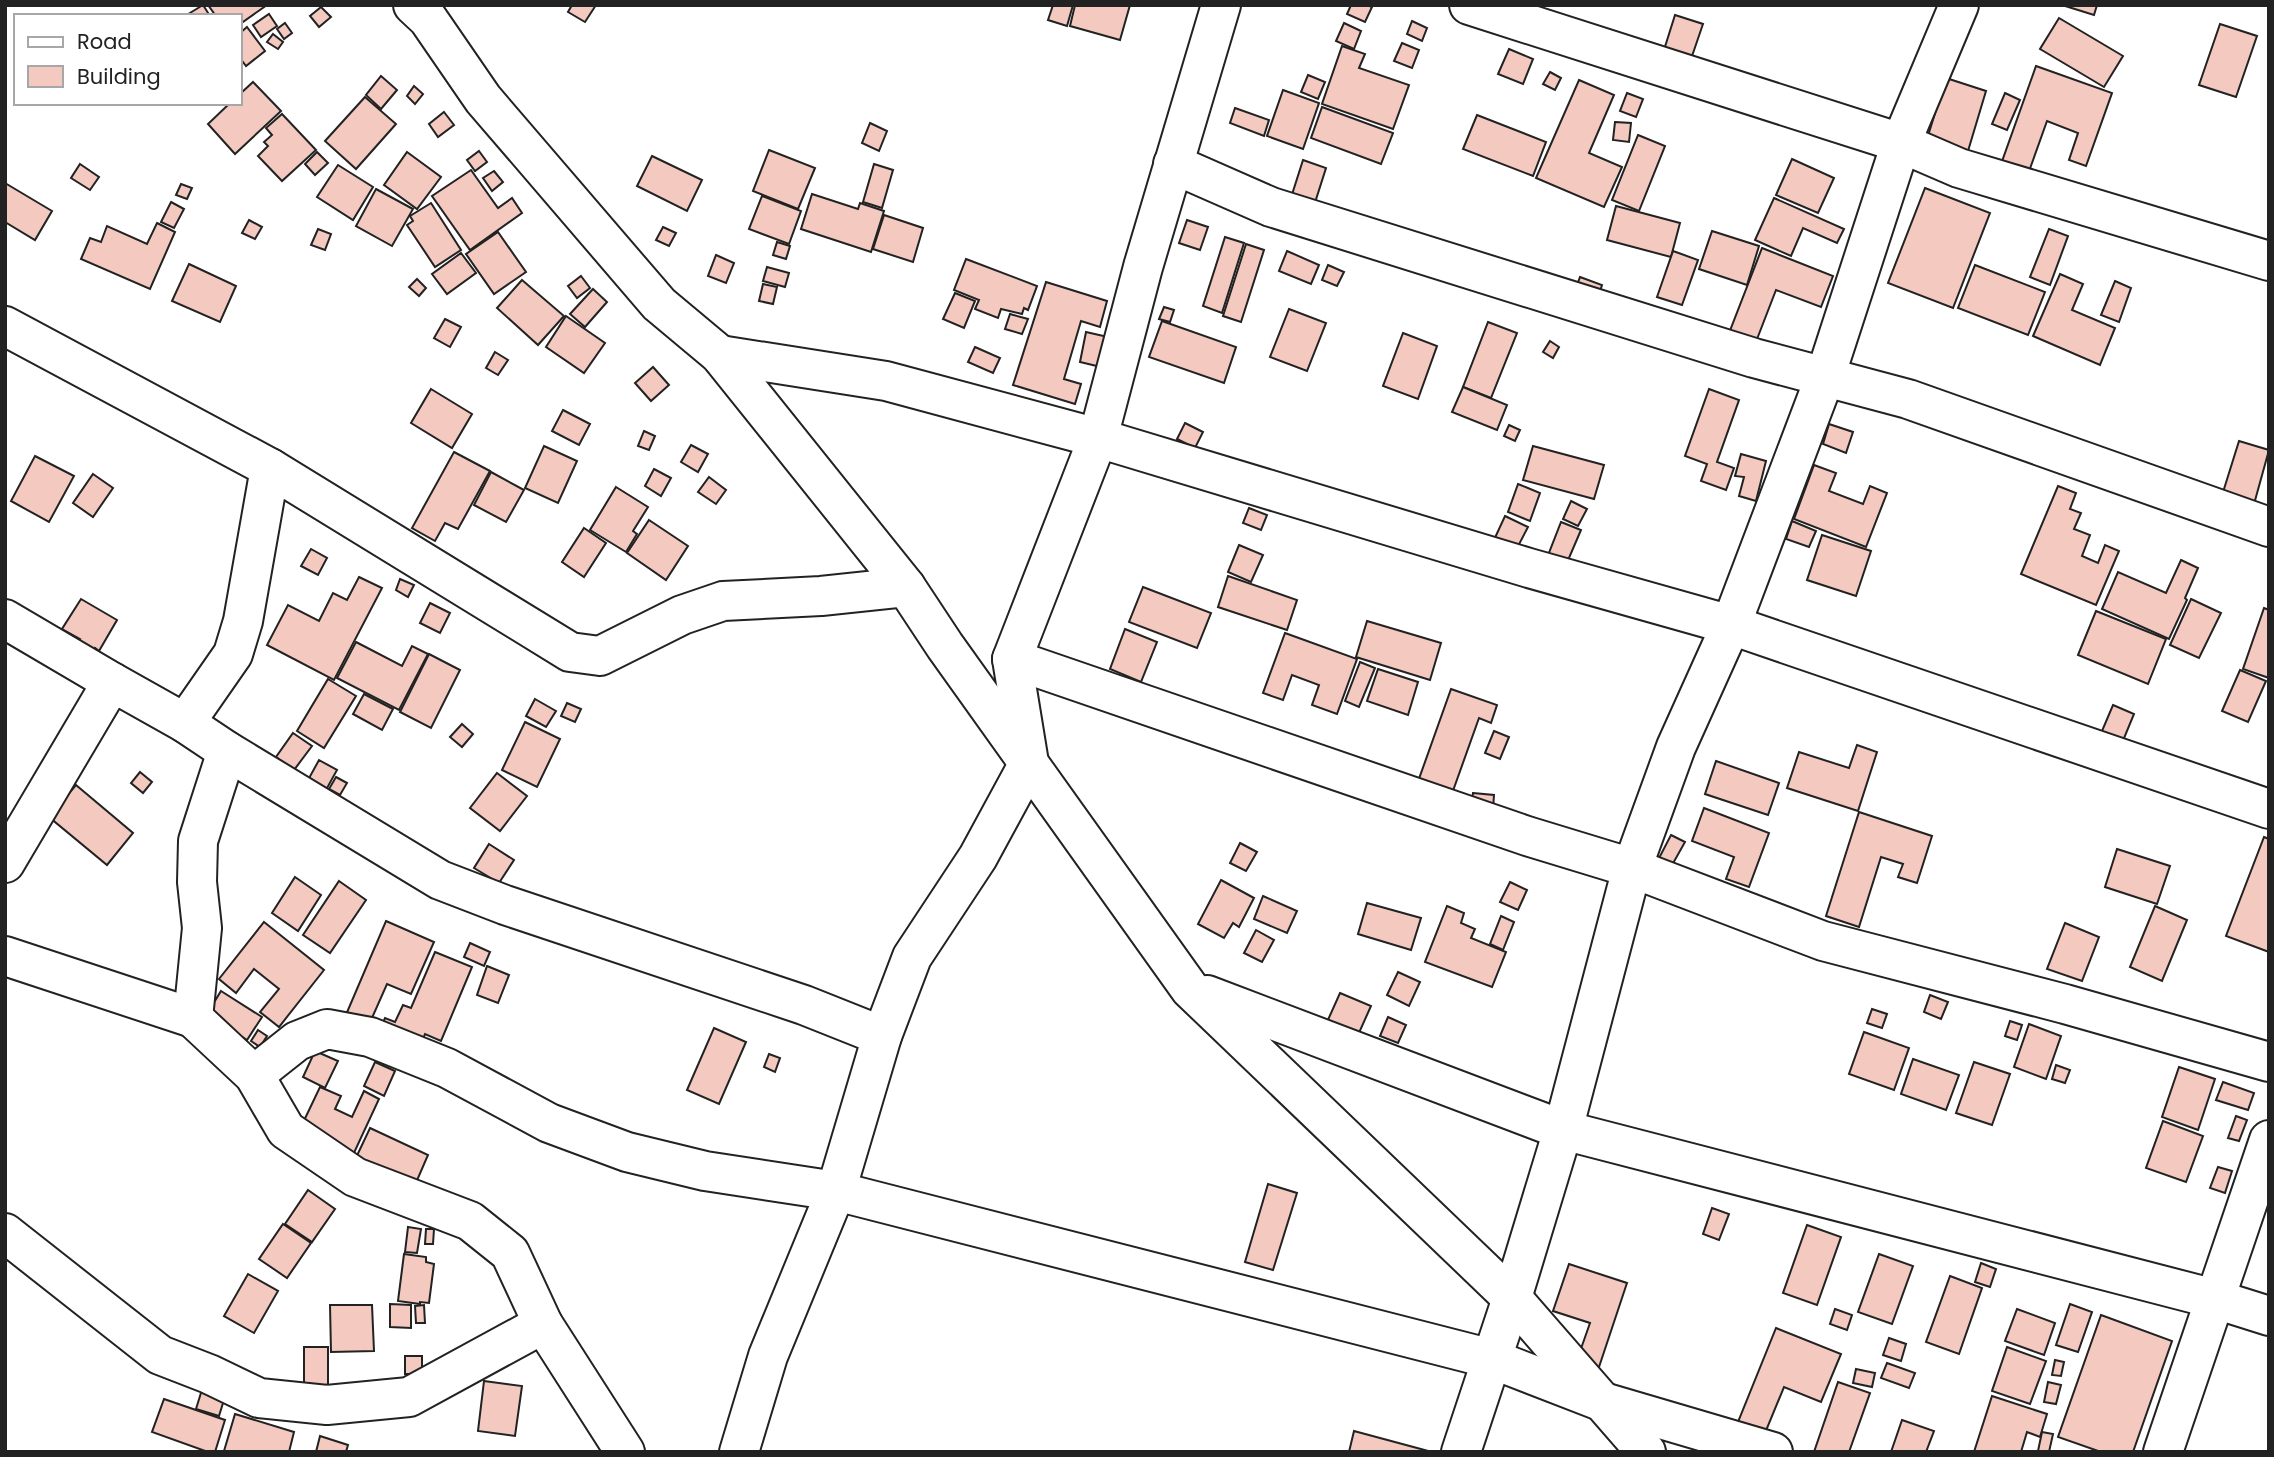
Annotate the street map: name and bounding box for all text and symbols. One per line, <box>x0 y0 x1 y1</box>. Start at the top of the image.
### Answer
legend <box>14 14 242 105</box>
text: Road <box>77 27 132 56</box>
text: Building <box>77 62 161 91</box>

